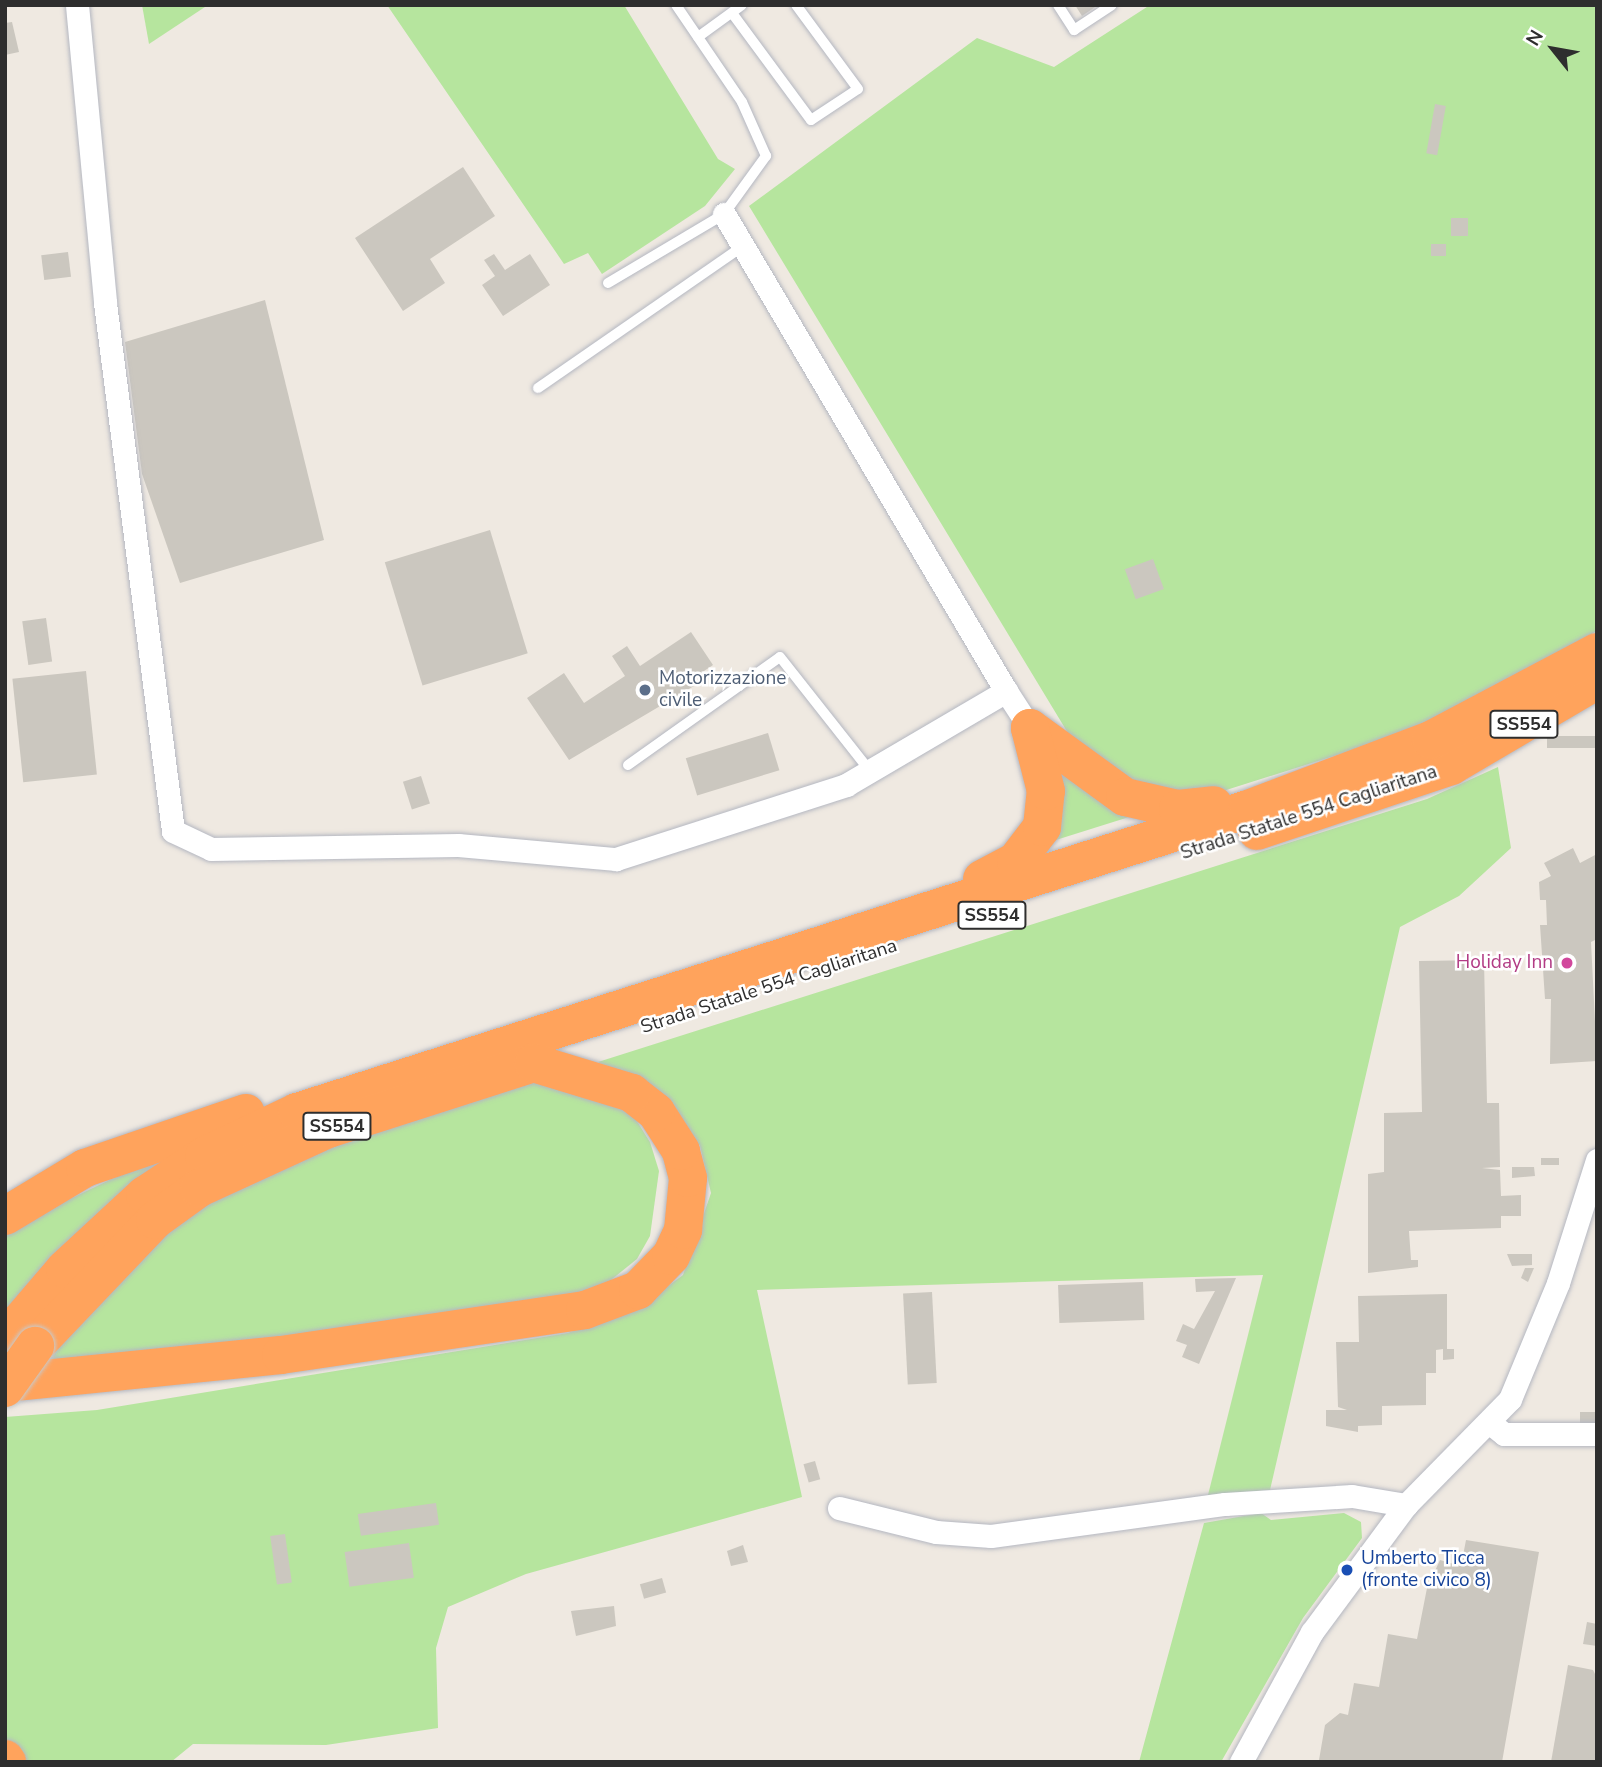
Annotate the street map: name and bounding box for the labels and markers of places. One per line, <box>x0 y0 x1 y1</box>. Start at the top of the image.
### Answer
place label: Motorizzazione civile <box>659 668 786 712</box>
marker: Motorizzazione civile <box>637 682 653 698</box>
place label: Holiday Inn <box>1456 952 1553 974</box>
marker: Holiday Inn <box>1559 955 1575 971</box>
place label: Umberto Ticca (fronte civico 8) <box>1361 1548 1492 1592</box>
marker: Umberto Ticca (fronte civico 8) <box>1339 1562 1355 1578</box>

